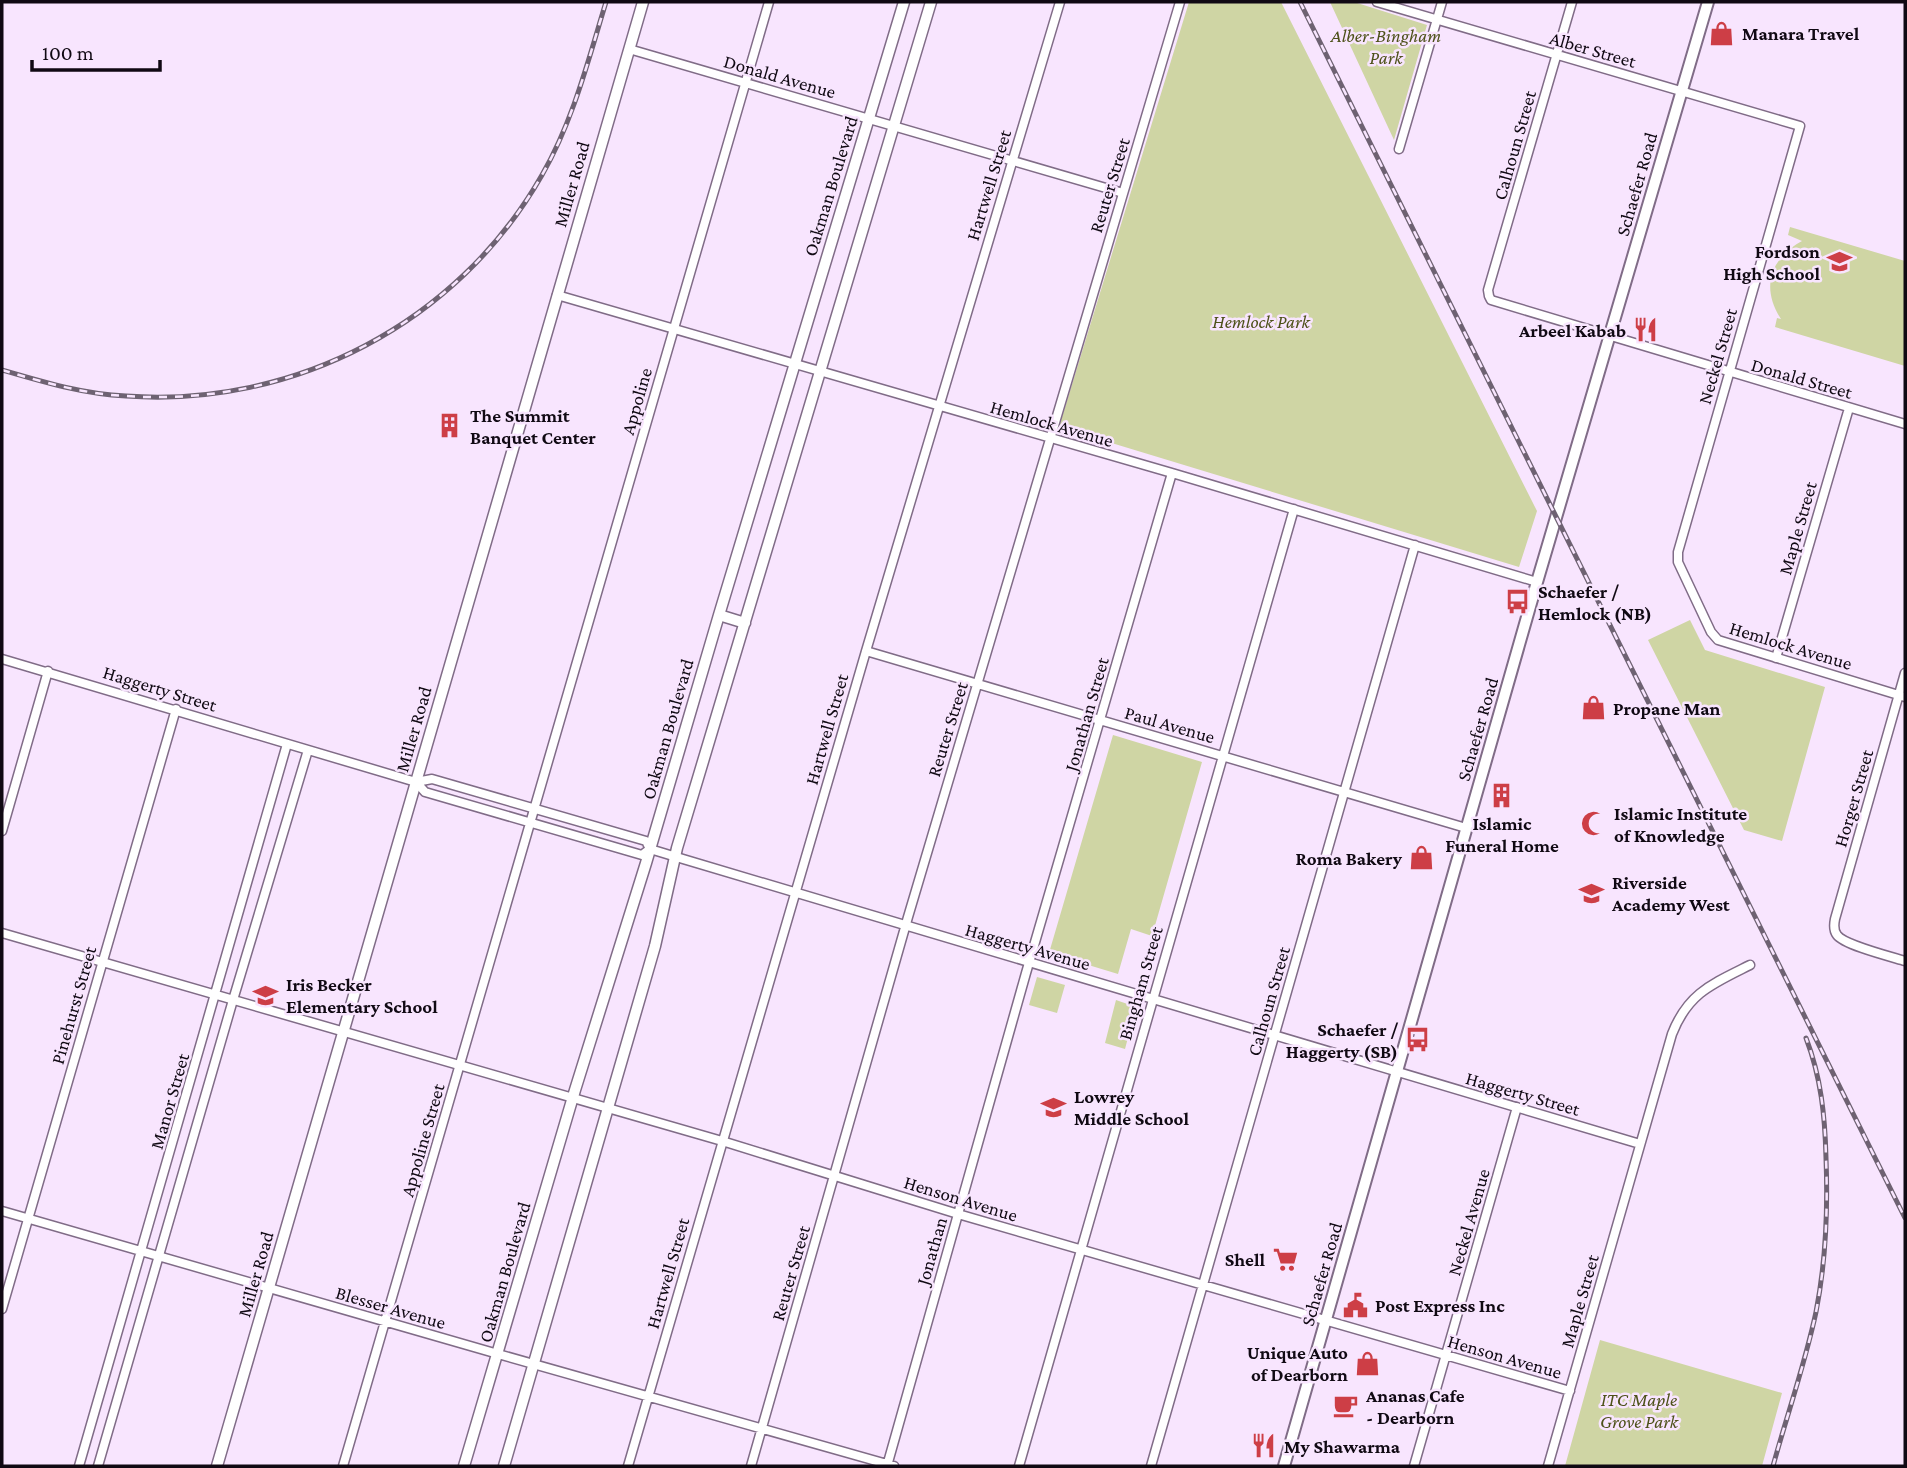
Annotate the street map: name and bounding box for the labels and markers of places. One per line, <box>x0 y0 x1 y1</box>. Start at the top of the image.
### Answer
shop icon: Manara Travel <box>1708 19 1736 47</box>
place label: Manara Travel <box>1742 23 1860 44</box>
place label: Fordson High School <box>1723 241 1820 284</box>
school or university icon: Fordson High School <box>1826 248 1854 276</box>
restaurant icon: Arbeel Kabab <box>1632 316 1660 344</box>
place label: Arbeel Kabab <box>1518 320 1626 341</box>
place label: The Summit Banquet Center <box>470 405 596 448</box>
building icon: The Summit Banquet Center <box>436 412 464 440</box>
place label: Schaefer / Hemlock (NB) <box>1538 581 1652 625</box>
bus stop icon: Schaefer / Hemlock (NB) <box>1504 588 1532 616</box>
shop icon: Propane Man <box>1579 694 1607 722</box>
place label: Propane Man <box>1613 698 1720 719</box>
building icon: Islamic Funeral Home <box>1488 781 1516 809</box>
place label: Islamic Institute of Knowledge <box>1614 803 1747 846</box>
mosque icon: Islamic Institute of Knowledge <box>1580 810 1608 838</box>
place label: Islamic Funeral Home <box>1445 813 1559 856</box>
shop icon: Roma Bakery <box>1408 844 1436 872</box>
place label: Roma Bakery <box>1296 848 1403 869</box>
place label: Riverside Academy West <box>1611 872 1730 915</box>
school or university icon: Riverside Academy West <box>1578 879 1606 907</box>
place label: Iris Becker Elementary School <box>286 974 438 1017</box>
school or university icon: Iris Becker Elementary School <box>252 981 280 1009</box>
place label: Schaefer / Haggerty (SB) <box>1286 1019 1398 1063</box>
bus stop icon: Schaefer / Haggerty (SB) <box>1404 1026 1432 1054</box>
place label: Lowrey Middle School <box>1074 1086 1189 1129</box>
school or university icon: Lowrey Middle School <box>1040 1093 1068 1121</box>
supermarket icon: Shell <box>1271 1245 1299 1273</box>
place label: Shell <box>1225 1249 1265 1270</box>
public building icon: Post Express Inc <box>1341 1291 1369 1319</box>
place label: Post Express Inc <box>1375 1295 1505 1316</box>
place label: Unique Auto of Dearborn <box>1247 1342 1348 1385</box>
shop icon: Unique Auto of Dearborn <box>1354 1349 1382 1377</box>
place label: Ananas Cafe - Dearborn <box>1365 1385 1465 1428</box>
cafe icon: Ananas Cafe - Dearborn <box>1332 1392 1360 1420</box>
restaurant icon: My Shawarma <box>1250 1432 1278 1460</box>
place label: My Shawarma <box>1284 1436 1401 1457</box>

